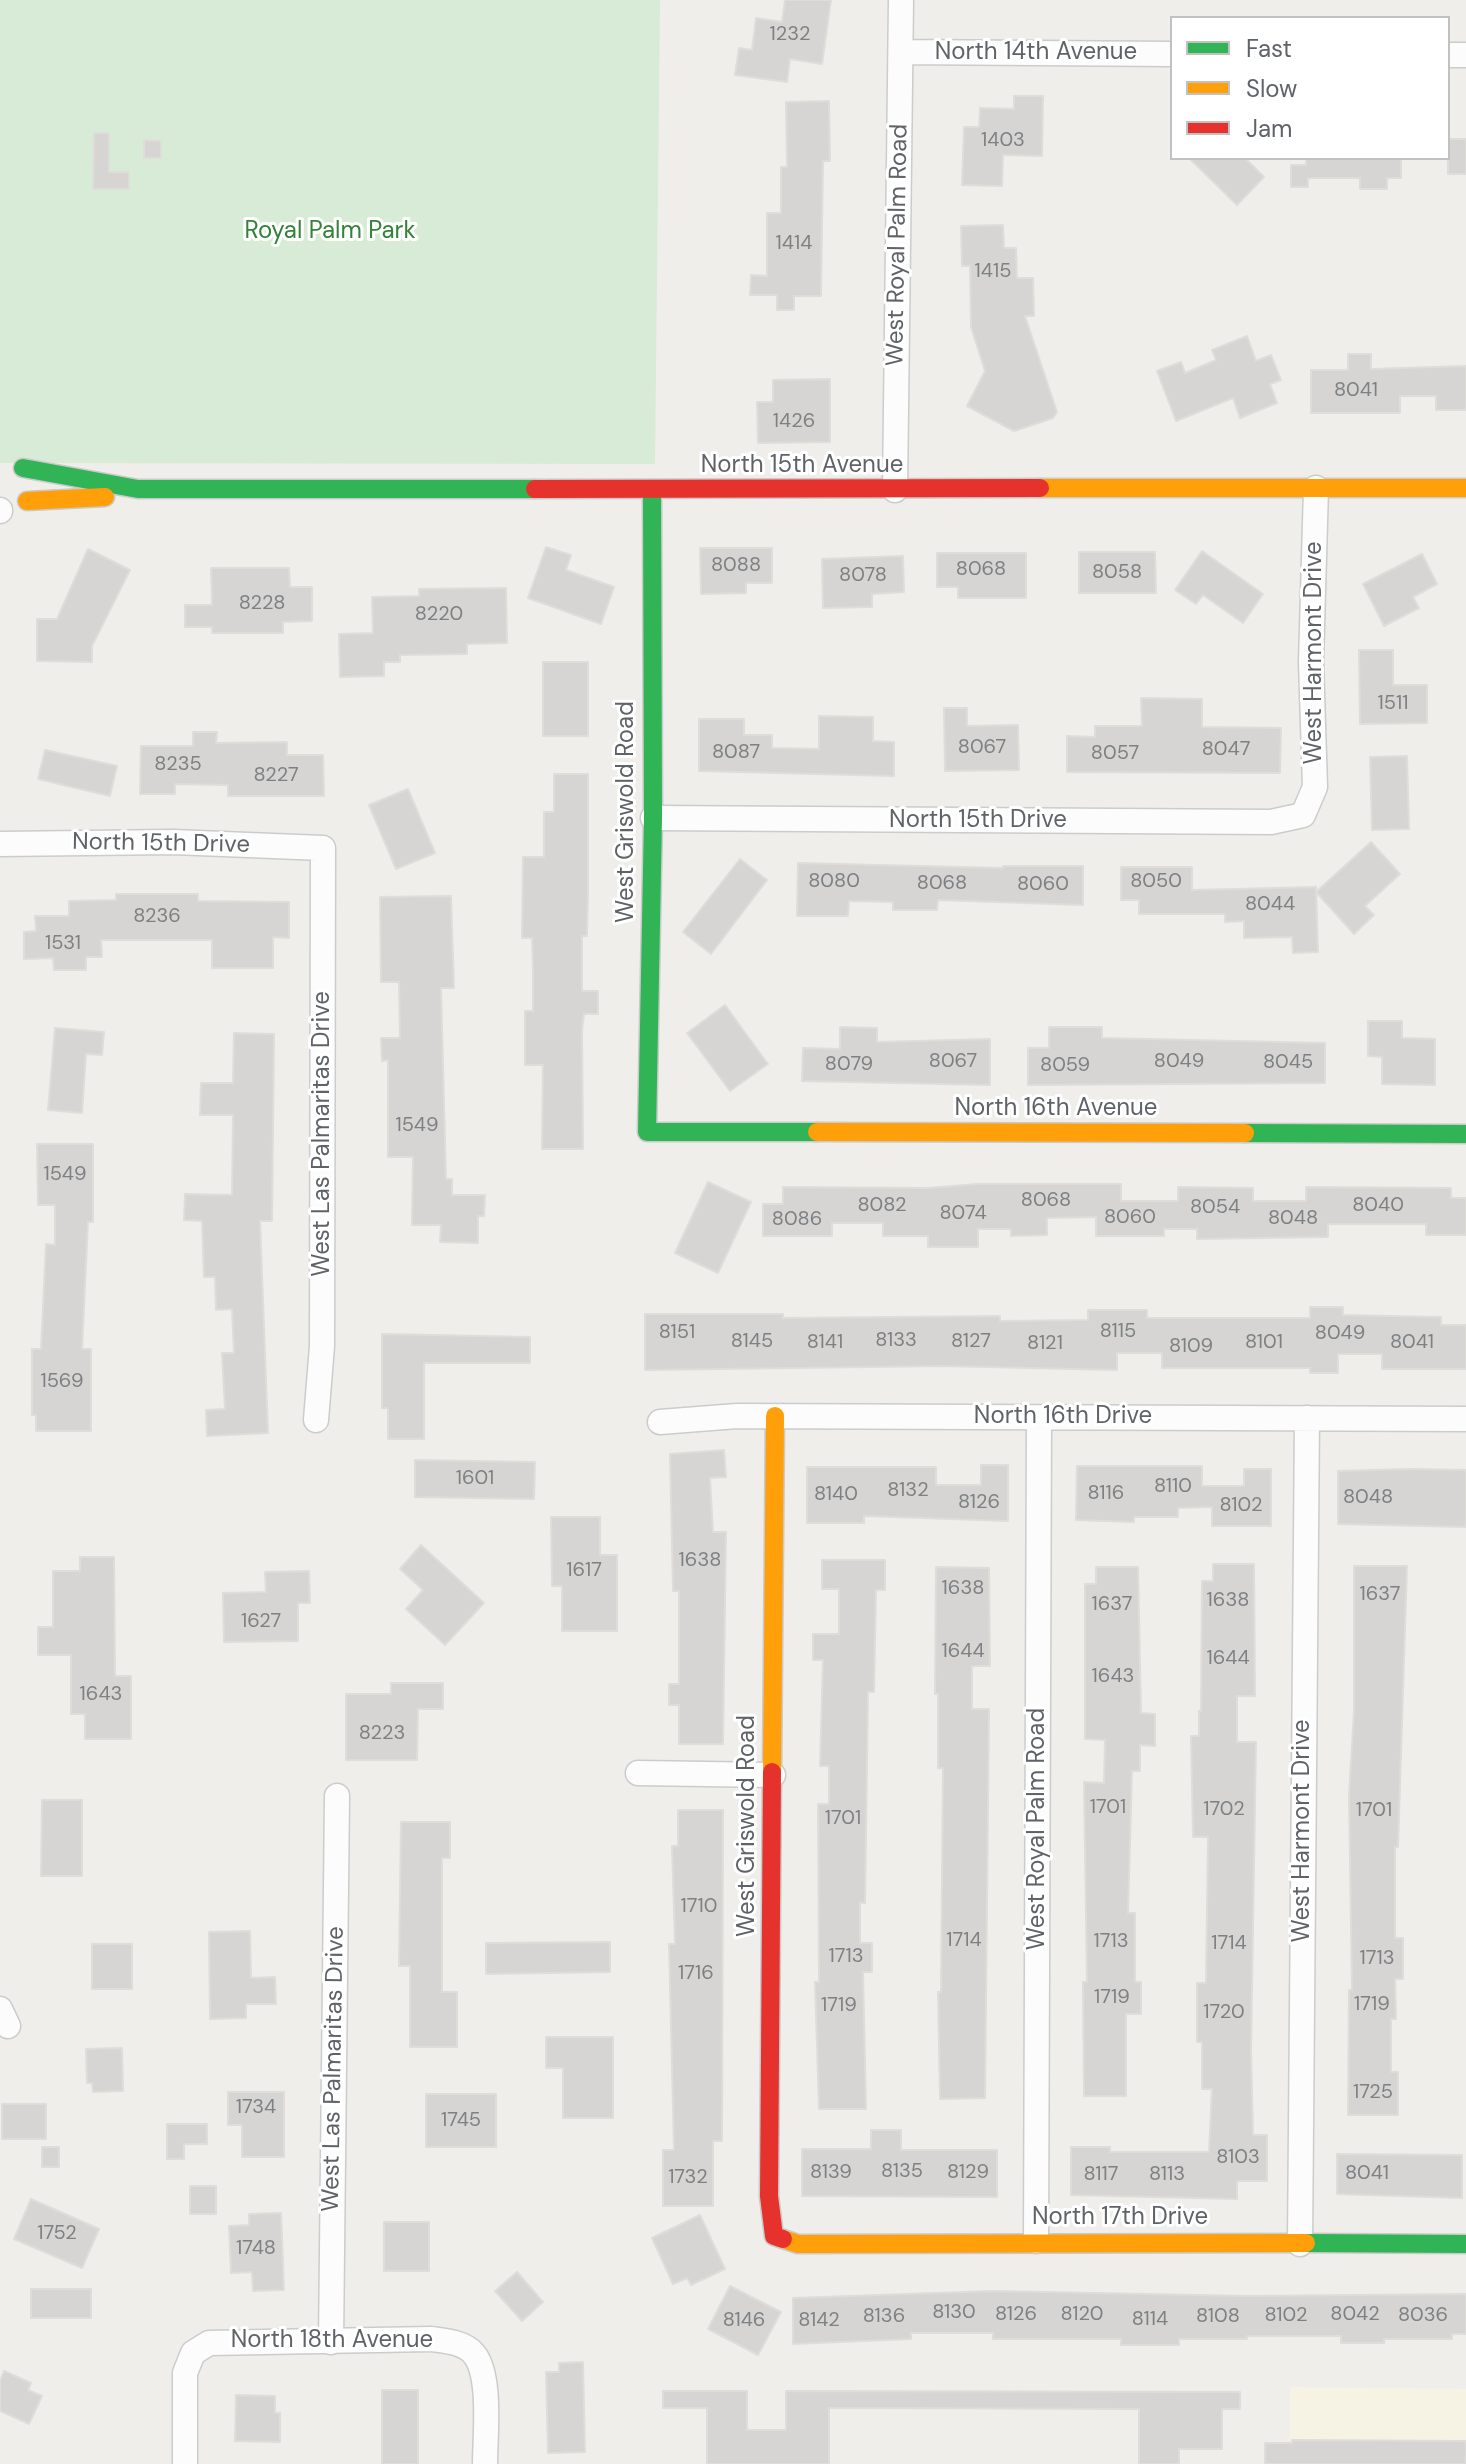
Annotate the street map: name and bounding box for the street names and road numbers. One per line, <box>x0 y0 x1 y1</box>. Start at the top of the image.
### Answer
street label: North 14th Avenue <box>935 39 1137 67</box>
street label: West Royal Palm Road <box>881 123 915 367</box>
street label: North 15th Avenue <box>701 452 903 480</box>
street label: West Harmont Drive <box>1301 541 1329 765</box>
street label: West Griswold Road <box>613 701 641 923</box>
street label: North 15th Drive <box>889 807 1067 835</box>
street label: North 15th Drive <box>72 828 250 860</box>
street label: West Las Palmaritas Drive <box>309 991 337 1277</box>
street label: North 16th Avenue <box>955 1095 1157 1123</box>
street label: North 16th Drive <box>974 1403 1152 1431</box>
street label: West Royal Palm Road <box>1024 1708 1052 1950</box>
street label: West Griswold Road <box>734 1715 762 1937</box>
street label: West Harmont Drive <box>1289 1719 1317 1943</box>
street label: West Las Palmaritas Drive <box>317 1926 351 2212</box>
street label: North 17th Drive <box>1032 2204 1208 2232</box>
street label: North 18th Avenue <box>231 2327 433 2355</box>

